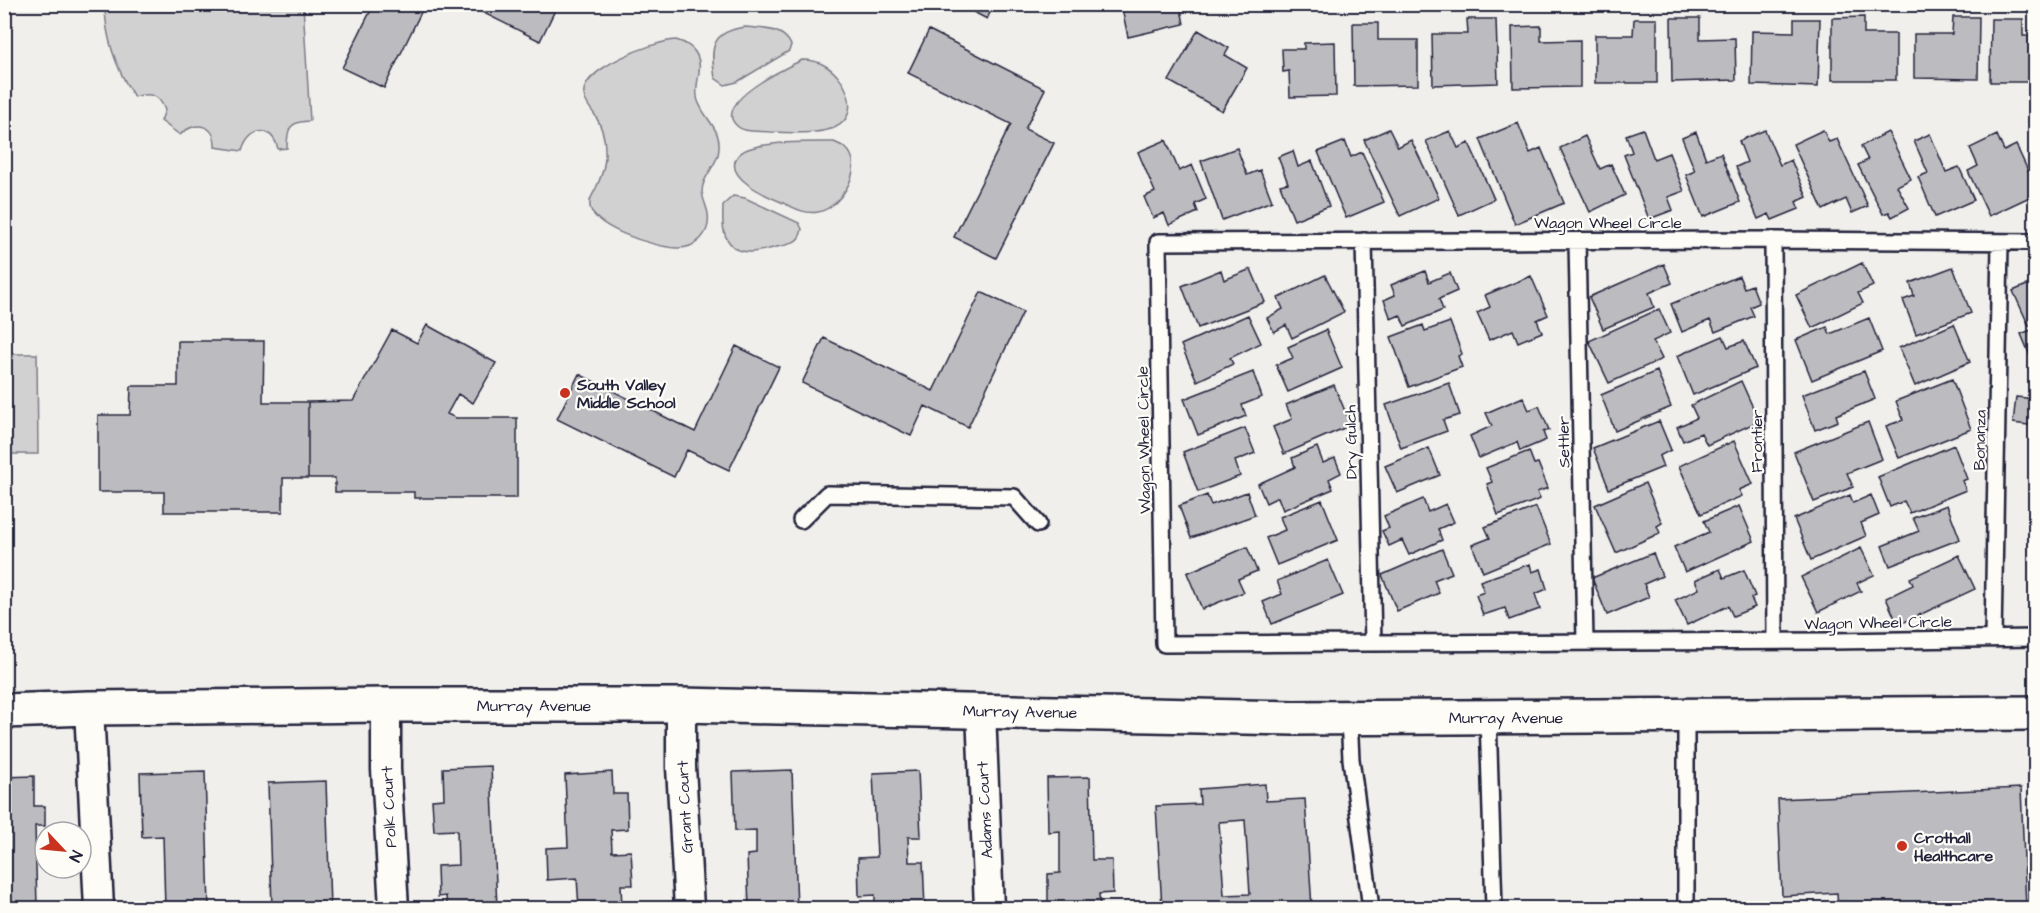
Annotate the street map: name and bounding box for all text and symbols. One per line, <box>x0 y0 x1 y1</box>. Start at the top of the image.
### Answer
street label: Wagon Wheel Circle <box>1534 212 1682 235</box>
street label: Wagon Wheel Circle <box>1132 365 1157 514</box>
place label: South Valley Middle School <box>576 374 676 414</box>
marker: South Valley Middle School <box>558 386 572 400</box>
street label: Dry Gulch <box>1339 405 1364 479</box>
street label: Frontier <box>1746 409 1768 473</box>
street label: Bonanza <box>1968 410 1992 470</box>
street label: Settler <box>1553 416 1575 468</box>
street label: Wagon Wheel Circle <box>1804 611 1953 636</box>
street label: Murray Avenue <box>477 695 592 718</box>
street label: Murray Avenue <box>963 700 1078 725</box>
street label: Murray Avenue <box>1449 707 1564 730</box>
street label: Grant Court <box>672 760 698 854</box>
street label: Adams Court <box>971 760 999 859</box>
street label: Polk Court <box>376 765 402 848</box>
north arrow <box>33 820 93 880</box>
place label: Crothall Healthcare <box>1914 827 1993 867</box>
marker: Crothall Healthcare <box>1895 839 1909 853</box>
text: N <box>63 847 88 865</box>

